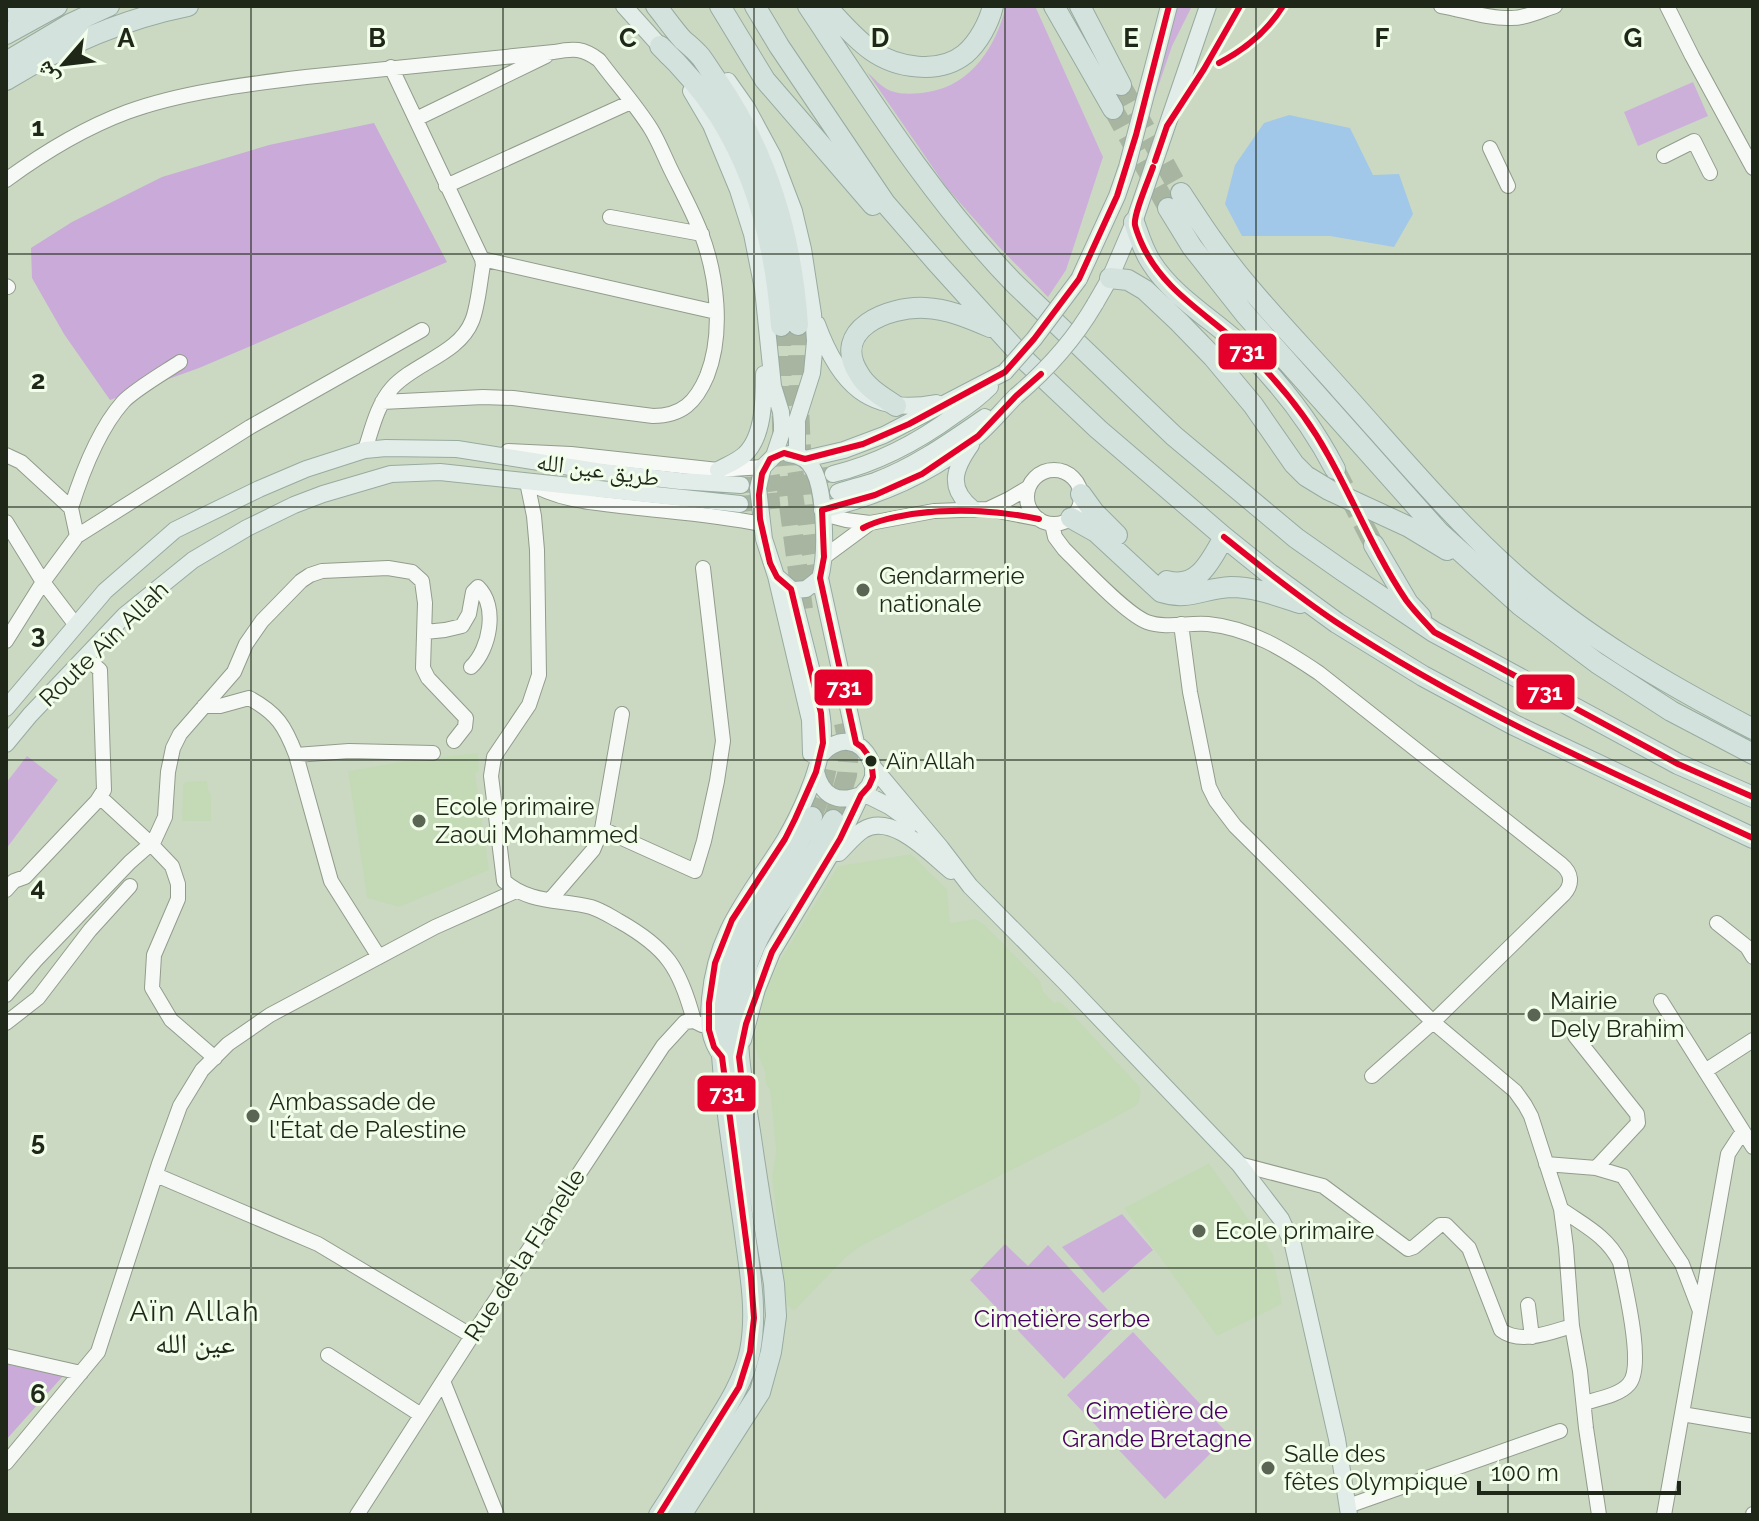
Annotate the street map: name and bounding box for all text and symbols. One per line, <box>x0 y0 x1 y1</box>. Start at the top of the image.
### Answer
text: A <box>117 23 135 53</box>
text: B <box>368 23 386 53</box>
text: C <box>619 23 637 53</box>
text: D <box>871 23 889 53</box>
text: E <box>1123 23 1139 53</box>
text: F <box>1375 23 1390 53</box>
text: G <box>1624 23 1642 53</box>
north arrow <box>24 24 104 104</box>
text: ش <box>29 57 64 90</box>
text: 1 <box>32 112 45 142</box>
line badge: 731 <box>1217 332 1278 371</box>
text: 731 <box>1229 338 1265 364</box>
text: 2 <box>31 365 45 395</box>
street label: طريق عين الله <box>535 447 661 492</box>
place label: Gendarmerie nationale <box>879 561 1025 618</box>
street label: Route Aîn Allah <box>33 575 174 713</box>
marker: Gendarmerie nationale <box>854 581 872 599</box>
text: 3 <box>31 619 45 649</box>
line badge: 731 <box>813 668 874 707</box>
line badge: 731 <box>1515 673 1576 711</box>
text: 731 <box>826 674 862 700</box>
text: 731 <box>1527 679 1563 705</box>
place label: Aïn Allah <box>886 748 975 774</box>
marker: Aïn Allah <box>863 753 879 769</box>
place label: Ecole primaire Zaoui Mohammed <box>435 792 638 849</box>
marker: Ecole primaire Zaoui Mohammed <box>410 812 428 830</box>
text: 4 <box>31 872 45 902</box>
place label: Mairie Dely Brahim <box>1550 986 1685 1043</box>
marker: Mairie Dely Brahim <box>1525 1006 1543 1024</box>
line badge: 731 <box>696 1074 757 1113</box>
text: 731 <box>709 1080 745 1106</box>
place label: Ambassade de l'État de Palestine <box>269 1087 466 1144</box>
marker: Ambassade de l'État de Palestine <box>244 1107 262 1125</box>
text: 5 <box>31 1126 45 1156</box>
street label: Rue de la Flanelle <box>458 1163 591 1346</box>
place label: Ecole primaire <box>1215 1216 1374 1245</box>
marker: Ecole primaire <box>1190 1222 1208 1240</box>
district label: Aïn Allah عين الله <box>129 1295 261 1361</box>
park label: Cimetière serbe <box>974 1304 1150 1333</box>
text: 6 <box>30 1379 46 1409</box>
park label: Cimetière de Grande Bretagne <box>1062 1396 1252 1453</box>
place label: Salle des fêtes Olympique <box>1284 1439 1468 1496</box>
scale bar <box>1479 1445 1679 1495</box>
text: 100 m <box>1491 1458 1559 1487</box>
marker: Salle des fêtes Olympique <box>1259 1459 1277 1477</box>

